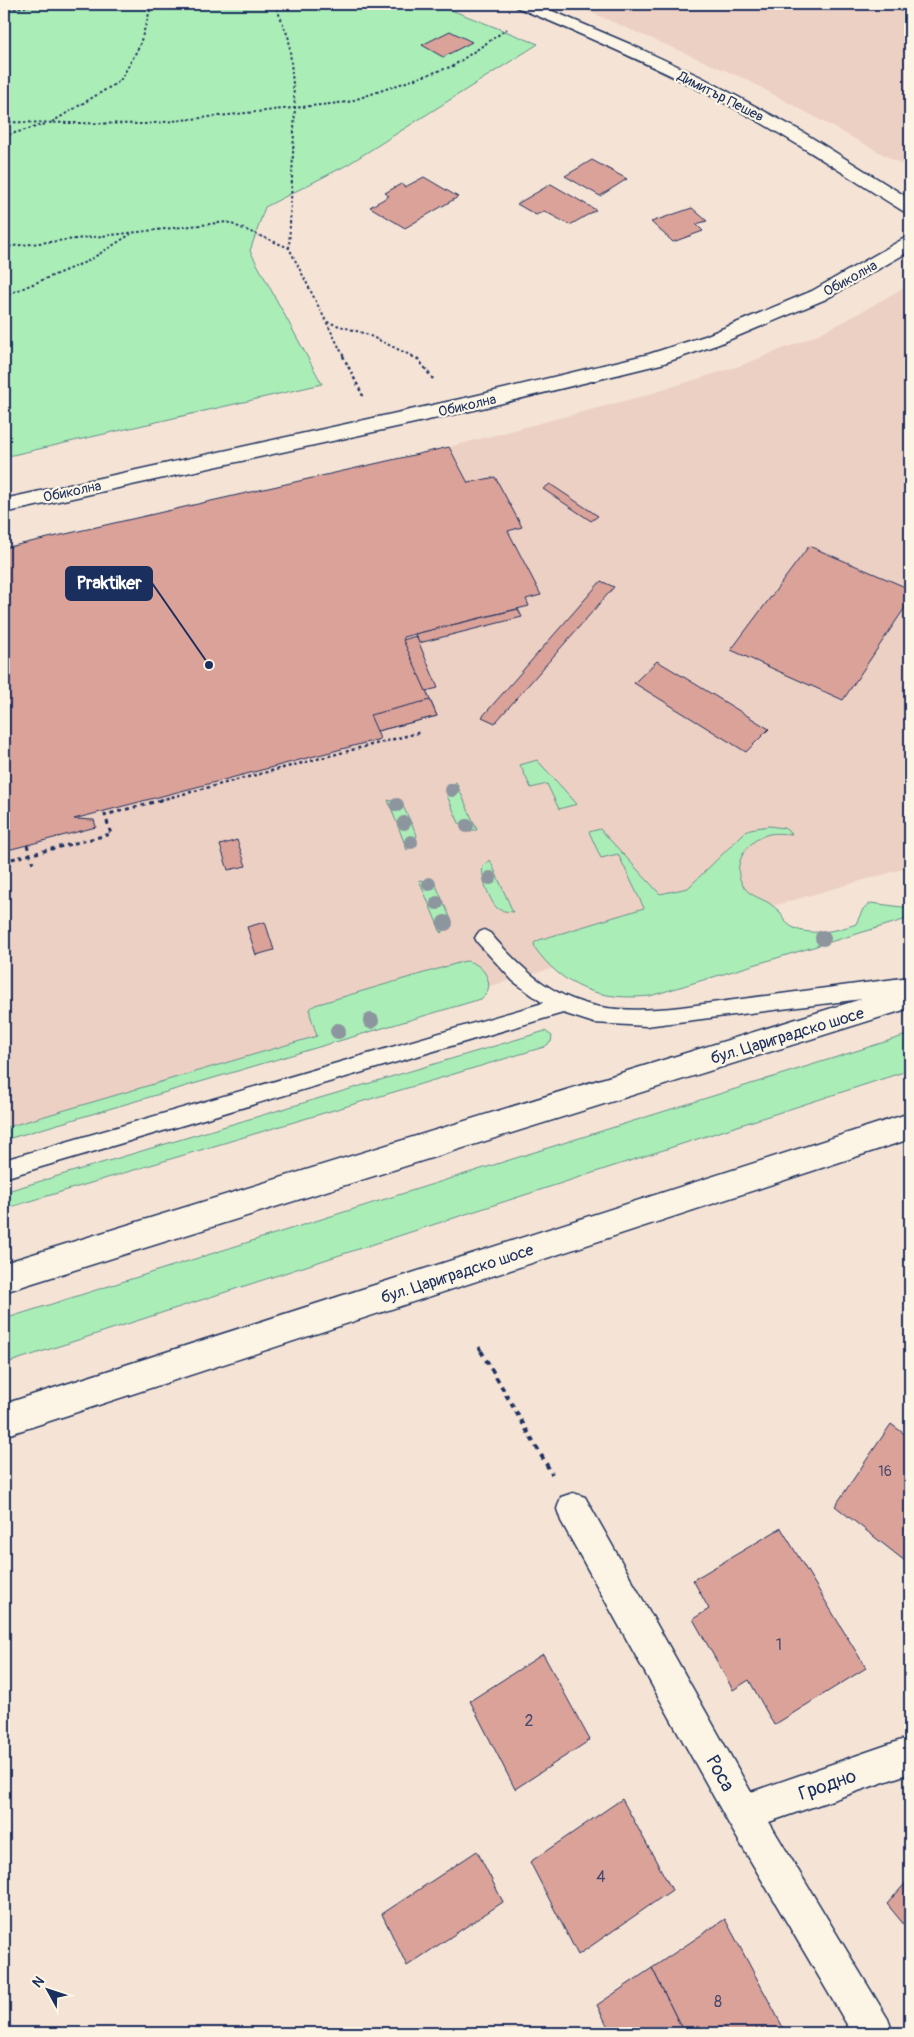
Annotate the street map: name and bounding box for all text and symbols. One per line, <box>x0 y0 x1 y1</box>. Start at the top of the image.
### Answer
street label: Димитър Пешев <box>674 67 767 126</box>
street label: Обиколна <box>820 257 880 300</box>
street label: Обиколна <box>437 391 498 420</box>
street label: Обиколна <box>42 477 103 506</box>
callout: Praktiker <box>66 567 152 600</box>
text: Praktiker <box>76 572 142 595</box>
street label: бул. Цариградско шосе <box>708 1003 866 1069</box>
street label: бул. Цариградско шосе <box>378 1240 536 1308</box>
house number: 16 <box>878 1463 892 1480</box>
house number: 1 <box>776 1635 782 1655</box>
house number: 2 <box>525 1711 534 1731</box>
street label: Роса <box>700 1751 740 1796</box>
street label: Гродно <box>795 1764 859 1806</box>
house number: 4 <box>596 1867 606 1887</box>
north arrow <box>22 1964 72 2014</box>
text: N <box>29 1973 48 1991</box>
house number: 8 <box>714 1992 722 2012</box>

